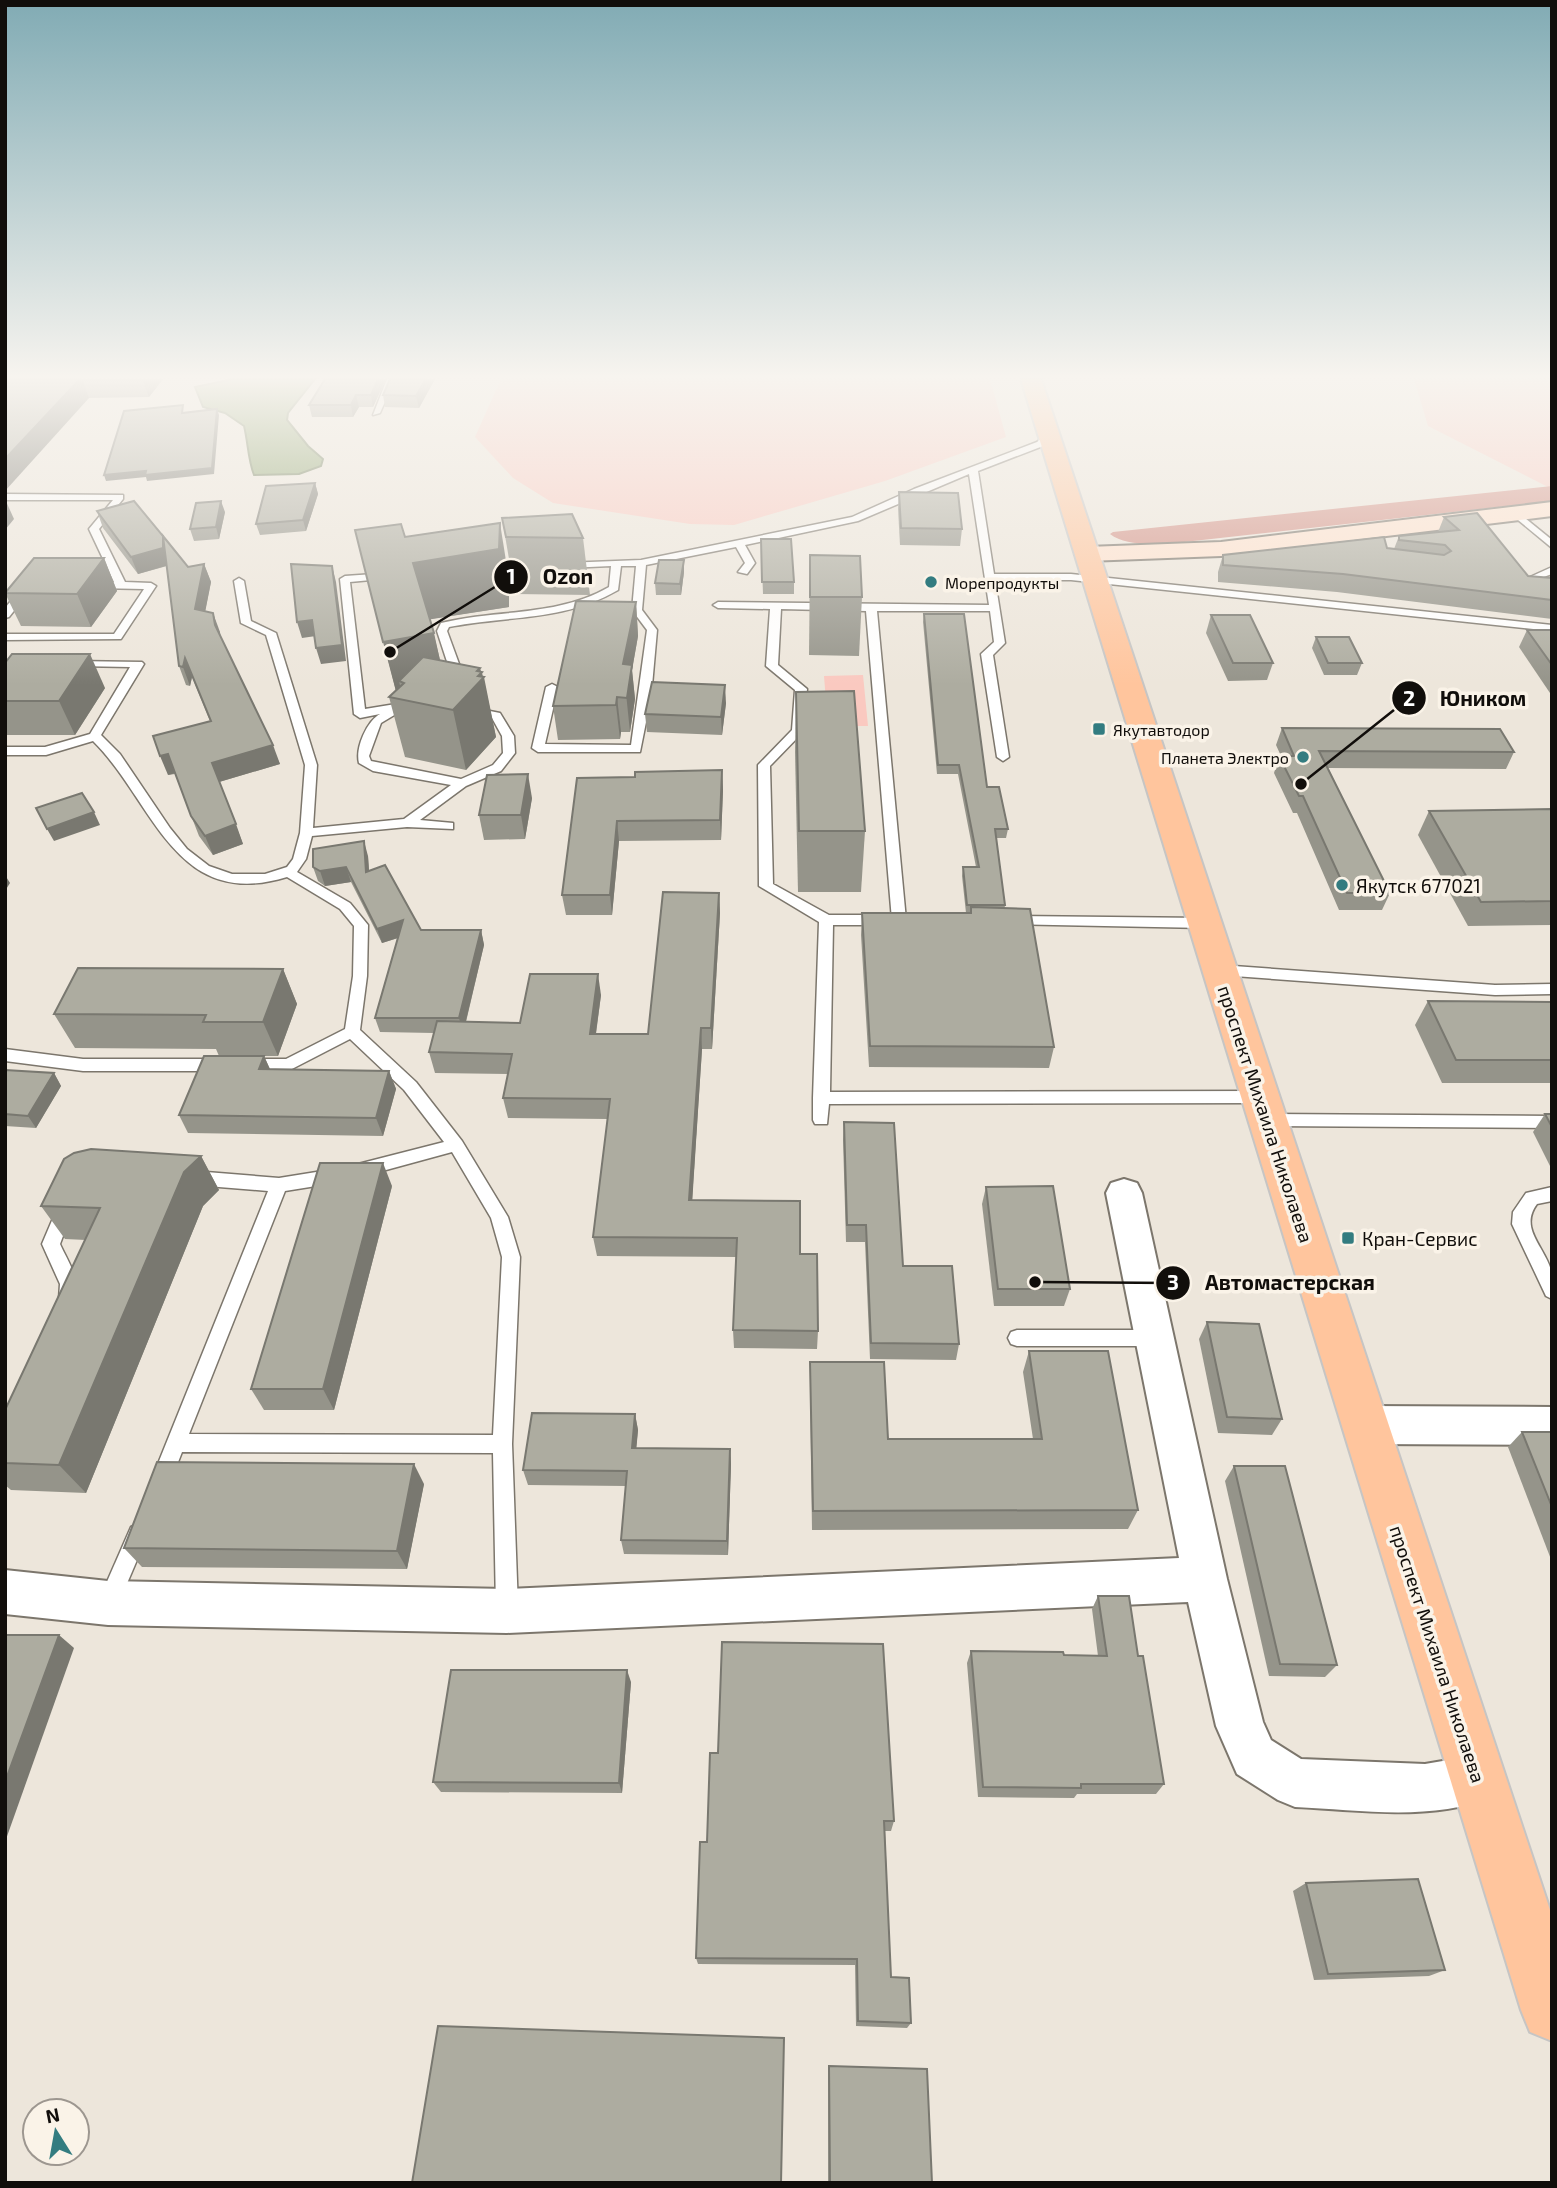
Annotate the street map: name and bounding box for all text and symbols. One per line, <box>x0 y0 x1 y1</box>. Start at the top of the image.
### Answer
callout: Ozon <box>494 556 607 598</box>
text: 1 <box>506 563 516 588</box>
text: Ozon <box>543 563 593 588</box>
place label: Морепродукты <box>945 573 1059 593</box>
marker: Морепродукты <box>923 574 939 590</box>
callout: Юником <box>1391 677 1541 719</box>
text: 2 <box>1403 685 1415 710</box>
text: Юником <box>1440 685 1526 710</box>
place label: Якутавтодор <box>1113 720 1210 740</box>
marker: Якутавтодор <box>1091 721 1107 737</box>
place label: Планета Электро <box>1161 748 1289 767</box>
marker: Планета Электро <box>1295 749 1311 765</box>
place label: Якутск 677021 <box>1356 874 1481 898</box>
marker: Якутск 677021 <box>1334 877 1350 893</box>
street label: проспект Михаила Николаева <box>1213 982 1319 1246</box>
place label: Кран-Сервис <box>1362 1227 1478 1250</box>
marker: Кран-Сервис <box>1340 1230 1356 1246</box>
callout: Автомастерская <box>1156 1262 1389 1304</box>
text: 3 <box>1167 1269 1179 1294</box>
text: Автомастерская <box>1205 1269 1375 1294</box>
street label: проспект Михаила Николаева <box>1385 1522 1491 1786</box>
north arrow <box>21 2097 91 2167</box>
text: N <box>44 2102 62 2127</box>

